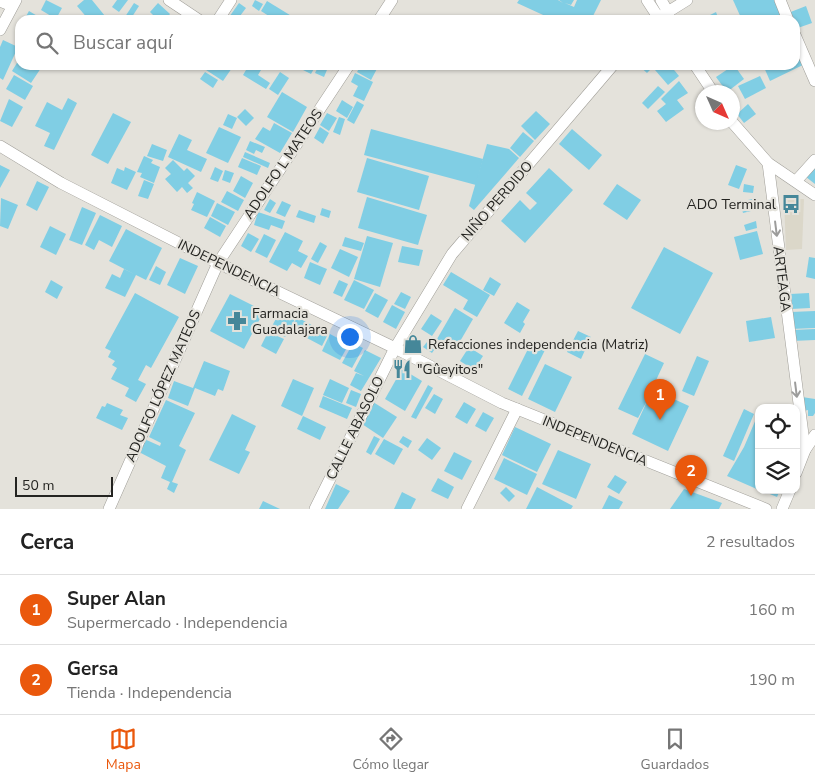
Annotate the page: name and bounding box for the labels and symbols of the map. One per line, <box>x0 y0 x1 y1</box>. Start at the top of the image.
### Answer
north arrow <box>695 85 740 130</box>
street label: ADOLFO L MATEOS <box>239 105 327 223</box>
street label: NIÑO PERDIDO <box>457 157 537 245</box>
bus stop icon: ADO Terminal <box>780 193 802 215</box>
place label: ADO Terminal <box>687 195 777 214</box>
one-way arrow <box>771 221 781 237</box>
street label: INDEPENDENCIA <box>175 235 283 301</box>
street label: ARTEAGA <box>769 245 795 313</box>
place label: Farmacia Guadalajara <box>252 304 328 339</box>
street label: ADOLFO LÓPEZ MATEOS <box>121 307 205 465</box>
pharmacy icon: Farmacia Guadalajara <box>226 310 248 332</box>
your location <box>337 324 363 350</box>
shop icon: Refacciones independencia (Matriz) <box>402 333 424 355</box>
place label: Refacciones independencia (Matriz) <box>428 335 649 354</box>
restaurant icon: "Gûeyitos" <box>391 358 413 380</box>
place label: "Gûeyitos" <box>417 360 483 379</box>
street label: CALLE ABASOLO <box>322 373 388 483</box>
pin: 1 <box>644 379 676 420</box>
one-way arrow <box>791 382 801 398</box>
street label: INDEPENDENCIA <box>540 411 650 471</box>
pin: 2 <box>675 455 707 496</box>
scale bar <box>15 474 112 497</box>

